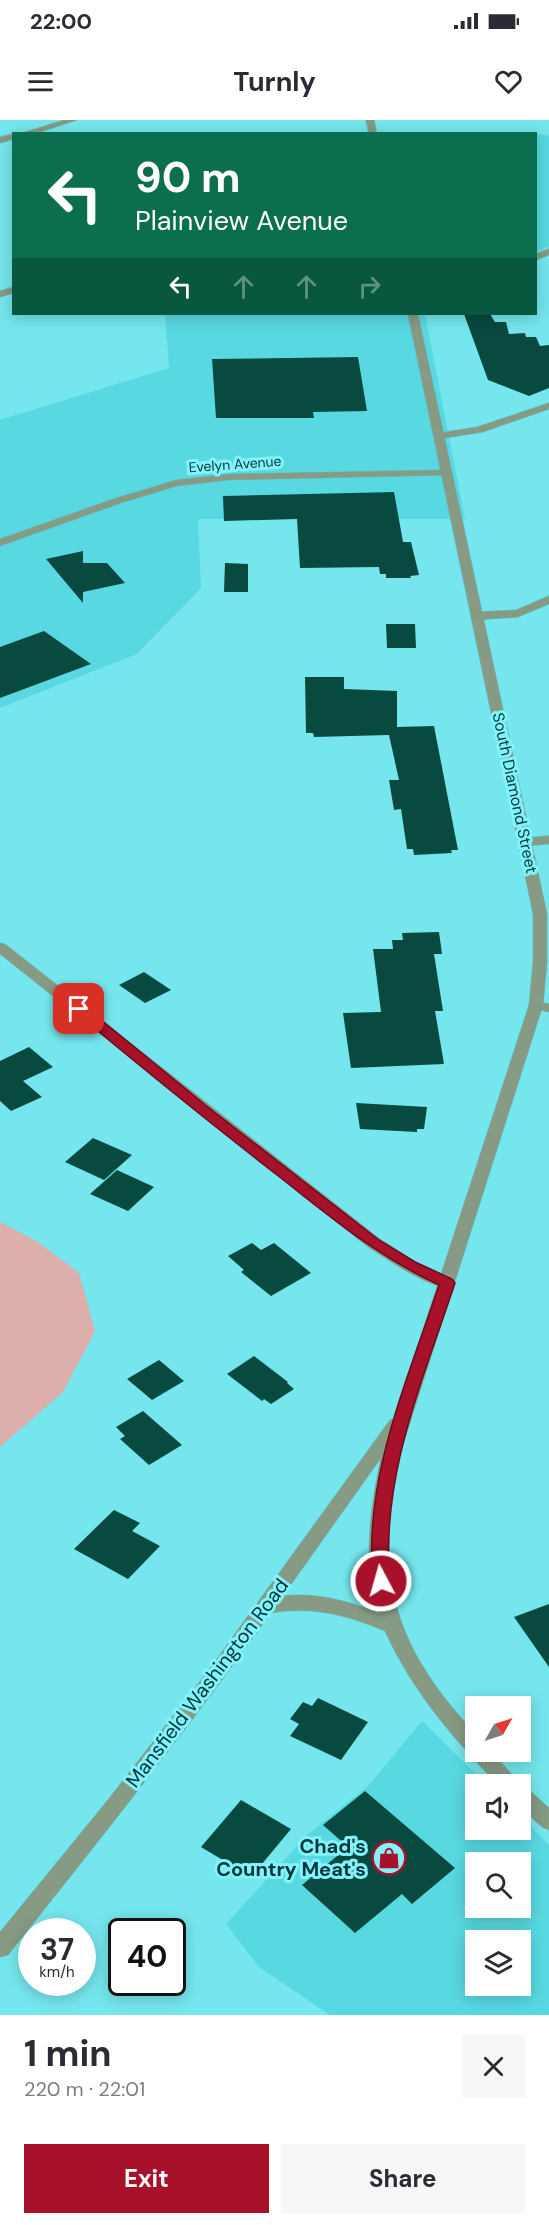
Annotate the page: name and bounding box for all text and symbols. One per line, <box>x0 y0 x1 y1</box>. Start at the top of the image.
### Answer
text: 22:00 <box>30 7 92 36</box>
text: Turnly <box>233 64 316 99</box>
icon: menu <box>24 65 57 98</box>
icon: heart <box>492 65 525 98</box>
text: 90 m <box>135 150 241 205</box>
icon: left <box>36 156 114 234</box>
text: Plainview Avenue <box>135 203 348 238</box>
icon: left <box>164 270 197 303</box>
icon: ahead <box>227 270 260 303</box>
icon: ahead <box>290 270 323 303</box>
icon: right <box>353 270 386 303</box>
street label: Evelyn Avenue <box>188 452 282 476</box>
street label: South Diamond Street <box>488 711 542 875</box>
pin <box>53 983 104 1034</box>
icon: arrive <box>62 992 95 1025</box>
position arrow <box>349 1549 413 1613</box>
street label: Mansfield Washington Road <box>120 1573 294 1793</box>
north arrow <box>465 1696 531 1762</box>
map controls <box>465 1696 531 1996</box>
button: sound <box>465 1774 531 1840</box>
place label: Chad's Country Meat's <box>216 1833 366 1882</box>
shop icon: Chad's Country Meat's <box>371 1840 407 1876</box>
button: search <box>465 1852 531 1918</box>
speed limit sign: 40 <box>108 1918 186 1996</box>
text: 37 <box>40 1930 74 1969</box>
button: layers <box>465 1930 531 1996</box>
text: km/h <box>39 1962 75 1982</box>
text: 1 min <box>24 2030 112 2077</box>
button: close <box>462 2035 525 2098</box>
text: 220 m · 22:01 <box>24 2076 145 2102</box>
button: Exit <box>24 2144 269 2213</box>
button: Share <box>281 2144 525 2213</box>

